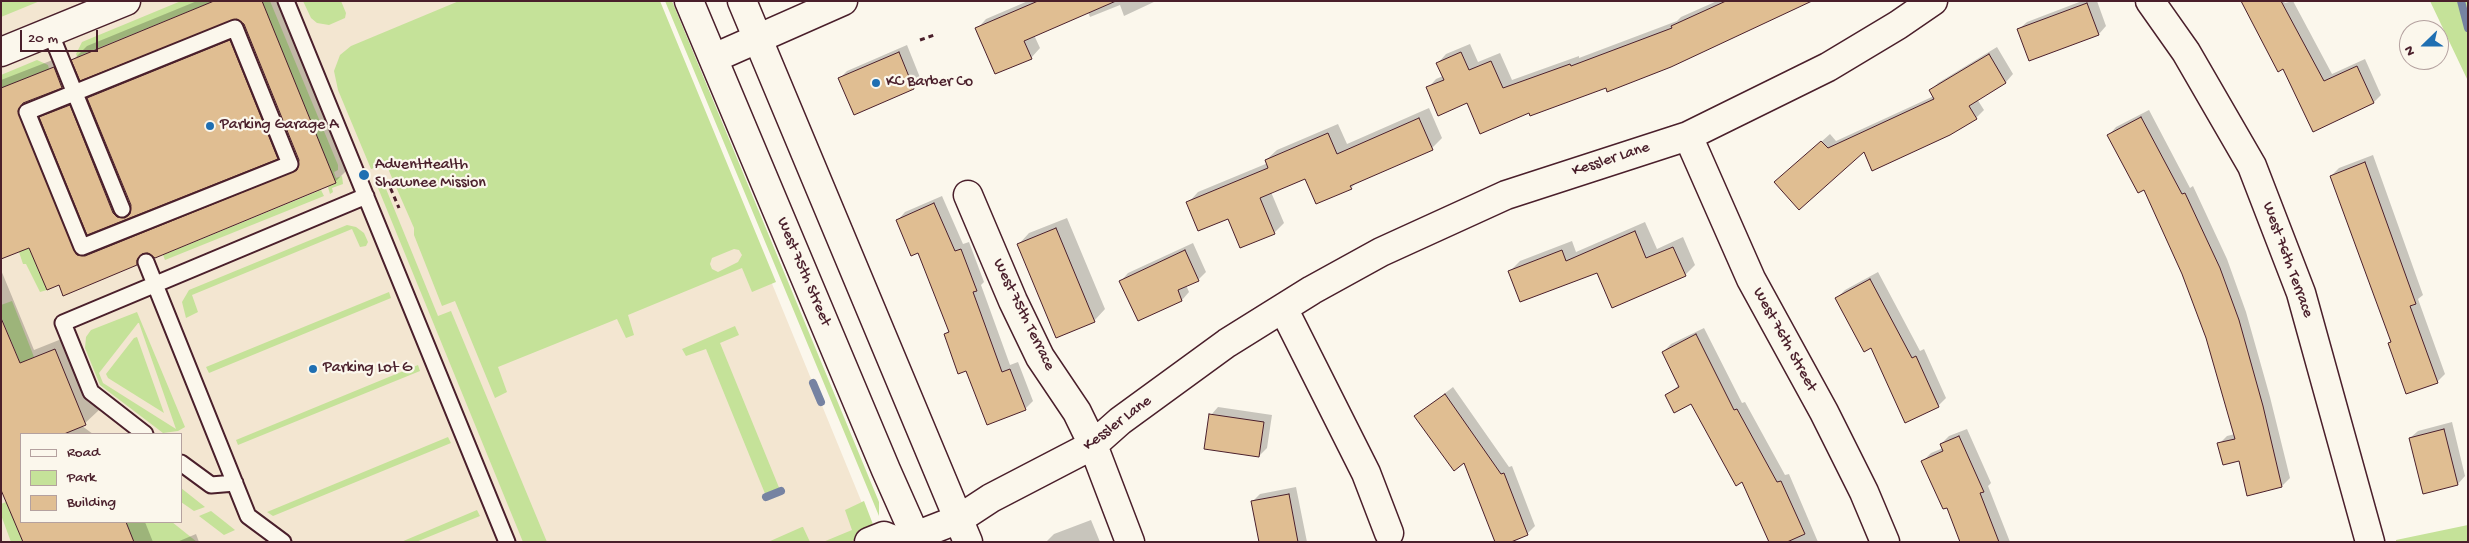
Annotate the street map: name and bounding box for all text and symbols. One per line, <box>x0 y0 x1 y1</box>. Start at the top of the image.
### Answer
scale bar <box>22 20 100 52</box>
north arrow <box>2399 20 2449 70</box>
text: 20 m <box>28 30 58 48</box>
text: N <box>2401 43 2420 58</box>
place label: KC Barber Co <box>886 73 973 93</box>
marker: KC Barber Co <box>870 77 882 89</box>
place label: Parking Garage A <box>220 116 339 136</box>
marker: Parking Garage A <box>204 120 216 132</box>
street label: Kessler Lane <box>1570 138 1652 182</box>
place label: AdventHealth Shawnee Mission <box>375 156 486 194</box>
marker: AdventHealth Shawnee Mission <box>357 168 371 182</box>
street label: West 76th Terrace <box>2257 200 2317 320</box>
street label: West 75th Street <box>771 215 835 329</box>
street label: West 75th Terrace <box>988 256 1058 374</box>
street label: West 76th Street <box>1747 285 1821 395</box>
place label: Parking Lot G <box>323 359 412 379</box>
marker: Parking Lot G <box>307 363 319 375</box>
street label: Kessler Lane <box>1080 392 1156 456</box>
legend <box>20 433 182 523</box>
text: Road <box>67 444 100 462</box>
text: Park <box>67 469 96 487</box>
text: Building <box>67 494 116 512</box>

